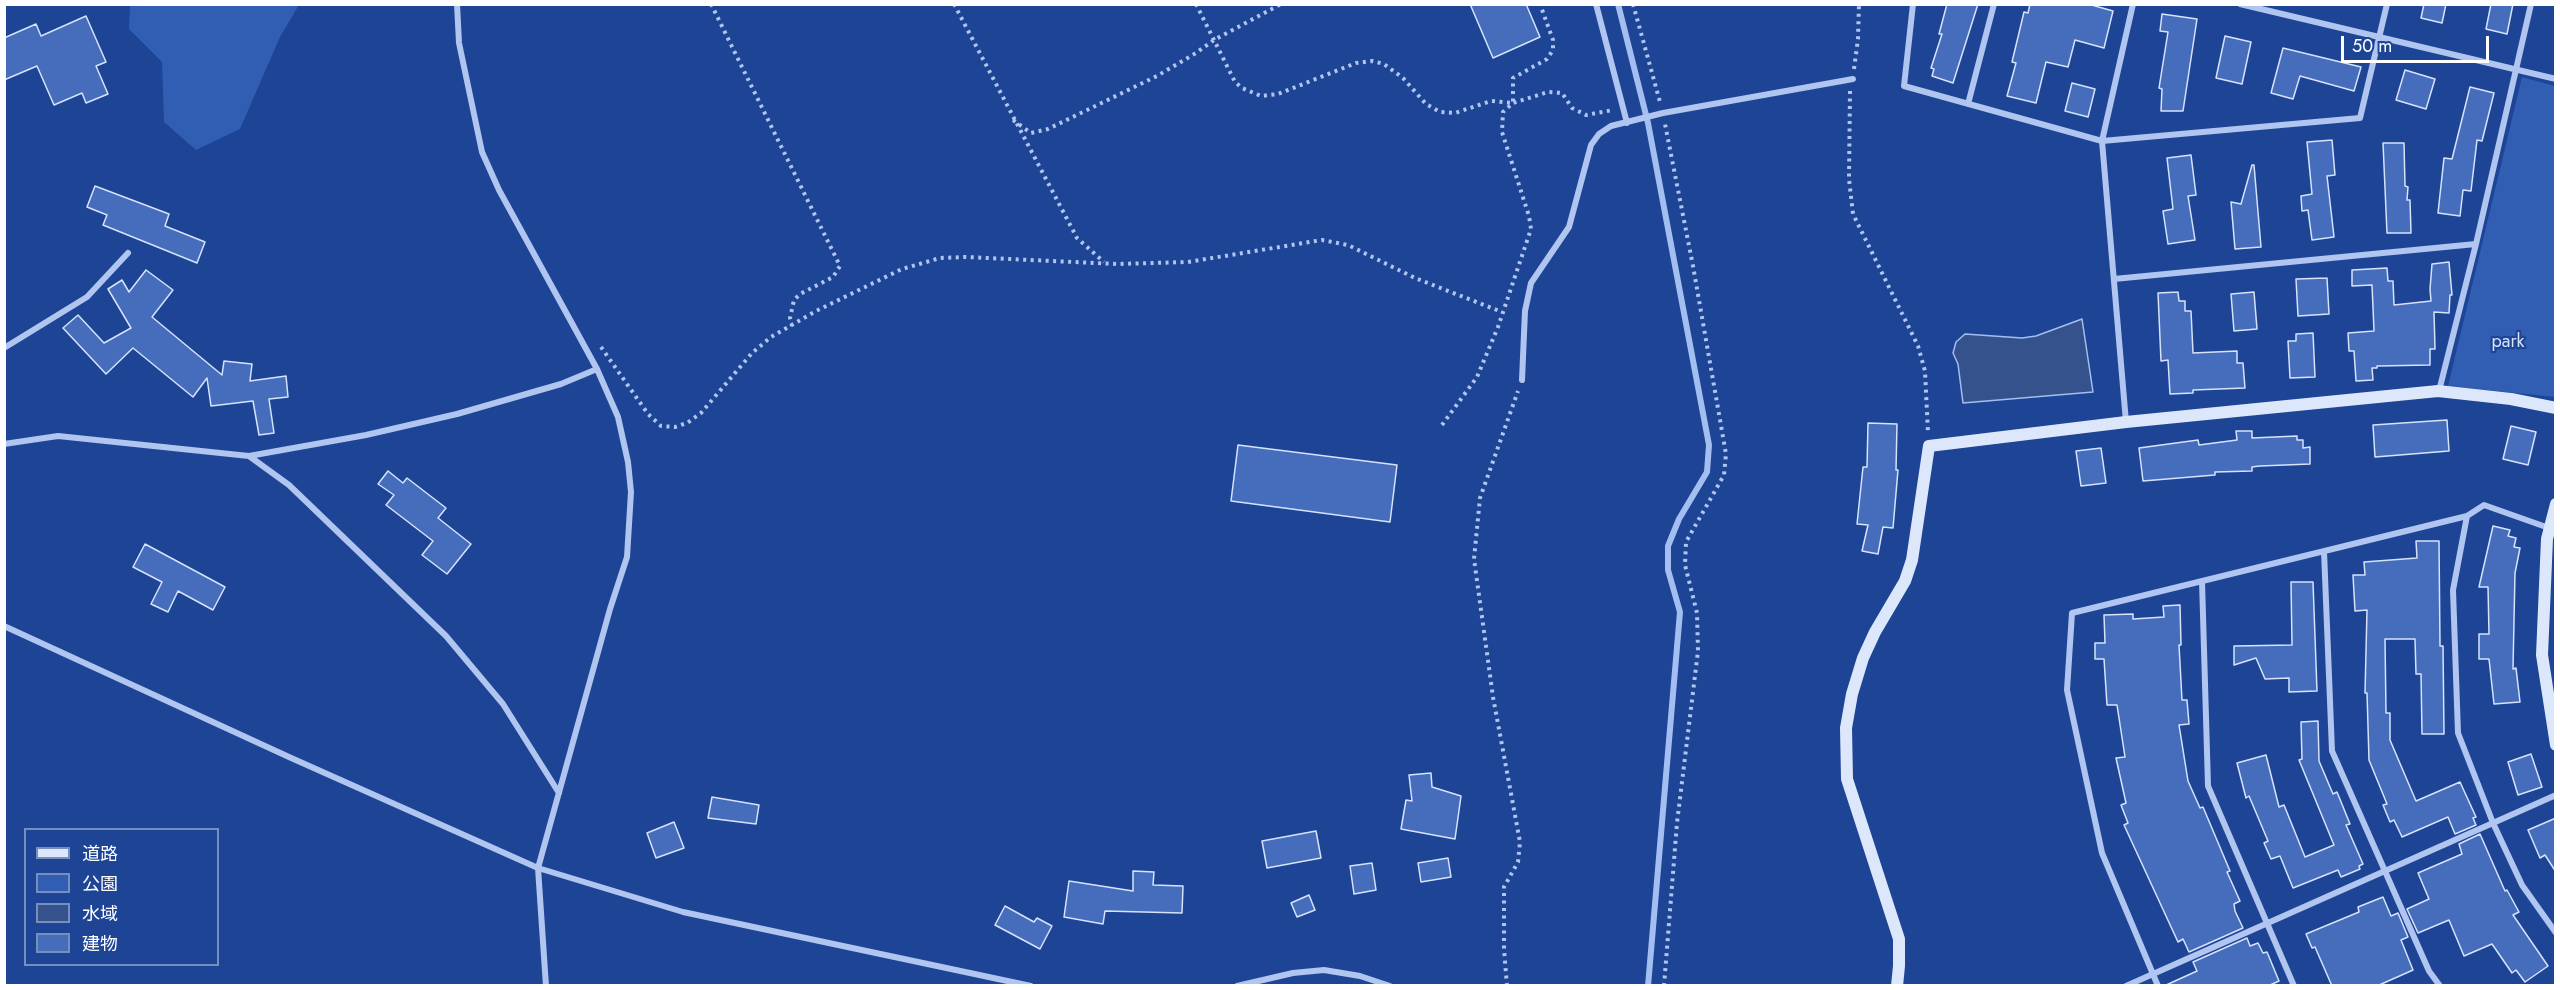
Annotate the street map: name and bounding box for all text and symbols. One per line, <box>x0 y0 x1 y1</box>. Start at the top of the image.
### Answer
scale bar <box>2344 24 2492 62</box>
text: 50 m <box>2352 33 2392 59</box>
park label: park <box>2491 332 2525 354</box>
legend <box>24 828 219 966</box>
text: 道路 <box>82 841 118 867</box>
text: 公園 <box>82 871 118 897</box>
text: 水域 <box>82 901 118 927</box>
text: 建物 <box>82 931 118 957</box>

